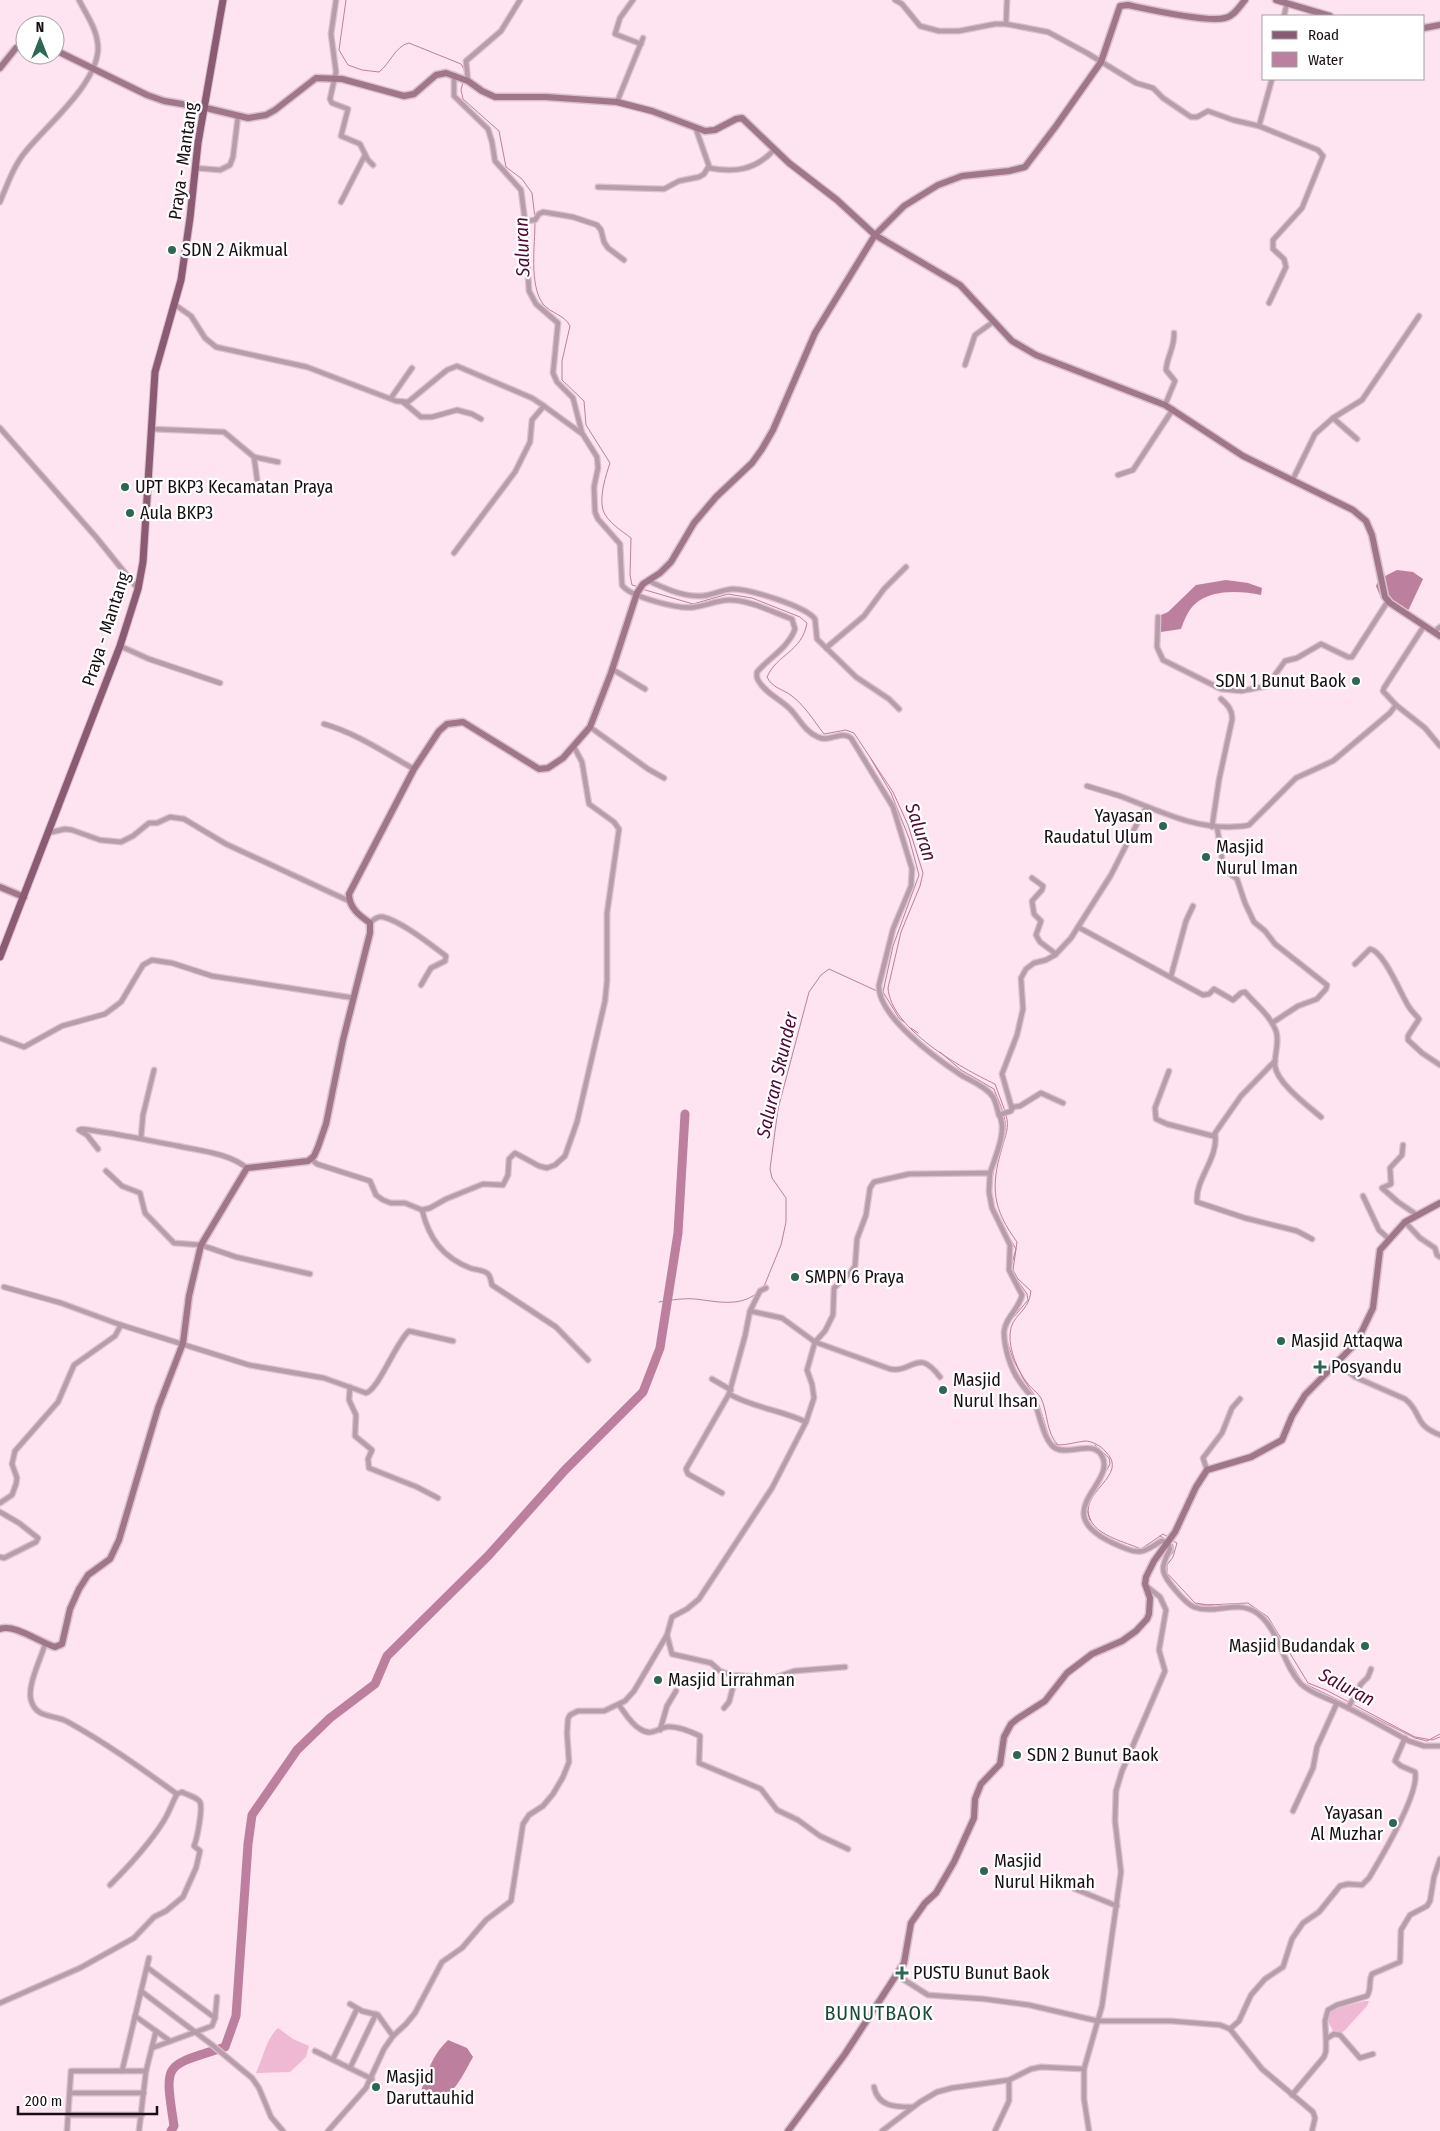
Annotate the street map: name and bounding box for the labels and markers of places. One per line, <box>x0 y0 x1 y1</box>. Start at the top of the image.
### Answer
place label: SDN 2 Aikmual <box>182 239 288 261</box>
marker: SDN 2 Aikmual <box>166 244 178 256</box>
place label: UPT BKP3 Kecamatan Praya <box>135 476 334 498</box>
marker: UPT BKP3 Kecamatan Praya <box>119 481 131 493</box>
place label: Aula BKP3 <box>140 502 213 524</box>
marker: Aula BKP3 <box>124 507 136 519</box>
place label: SDN 1 Bunut Baok <box>1215 670 1347 692</box>
marker: SDN 1 Bunut Baok <box>1350 675 1362 687</box>
place label: Yayasan Raudatul Ulum <box>1044 805 1153 848</box>
marker: Yayasan Raudatul Ulum <box>1157 820 1169 832</box>
place label: Masjid Nurul Iman <box>1216 836 1298 879</box>
marker: Masjid Nurul Iman <box>1200 851 1212 863</box>
place label: SMPN 6 Praya <box>805 1266 904 1288</box>
marker: SMPN 6 Praya <box>789 1271 801 1283</box>
place label: Masjid Attaqwa <box>1291 1330 1403 1352</box>
marker: Masjid Attaqwa <box>1275 1335 1287 1347</box>
place label: Posyandu <box>1331 1356 1402 1378</box>
marker: Posyandu <box>1313 1360 1327 1374</box>
place label: Masjid Nurul Ihsan <box>953 1369 1038 1412</box>
marker: Masjid Nurul Ihsan <box>937 1384 949 1396</box>
place label: Masjid Budandak <box>1229 1635 1356 1657</box>
marker: Masjid Budandak <box>1359 1640 1371 1652</box>
place label: Masjid Lirrahman <box>668 1669 795 1691</box>
marker: Masjid Lirrahman <box>652 1674 664 1686</box>
place label: SDN 2 Bunut Baok <box>1027 1744 1159 1766</box>
marker: SDN 2 Bunut Baok <box>1011 1749 1023 1761</box>
place label: Yayasan Al Muzhar <box>1311 1802 1384 1845</box>
marker: Yayasan Al Muzhar <box>1387 1817 1399 1829</box>
place label: Masjid Nurul Hikmah <box>994 1850 1095 1893</box>
marker: Masjid Nurul Hikmah <box>978 1865 990 1877</box>
place label: PUSTU Bunut Baok <box>913 1962 1050 1984</box>
marker: PUSTU Bunut Baok <box>895 1966 909 1980</box>
place label: Masjid Daruttauhid <box>386 2066 474 2109</box>
marker: Masjid Daruttauhid <box>370 2081 382 2093</box>

